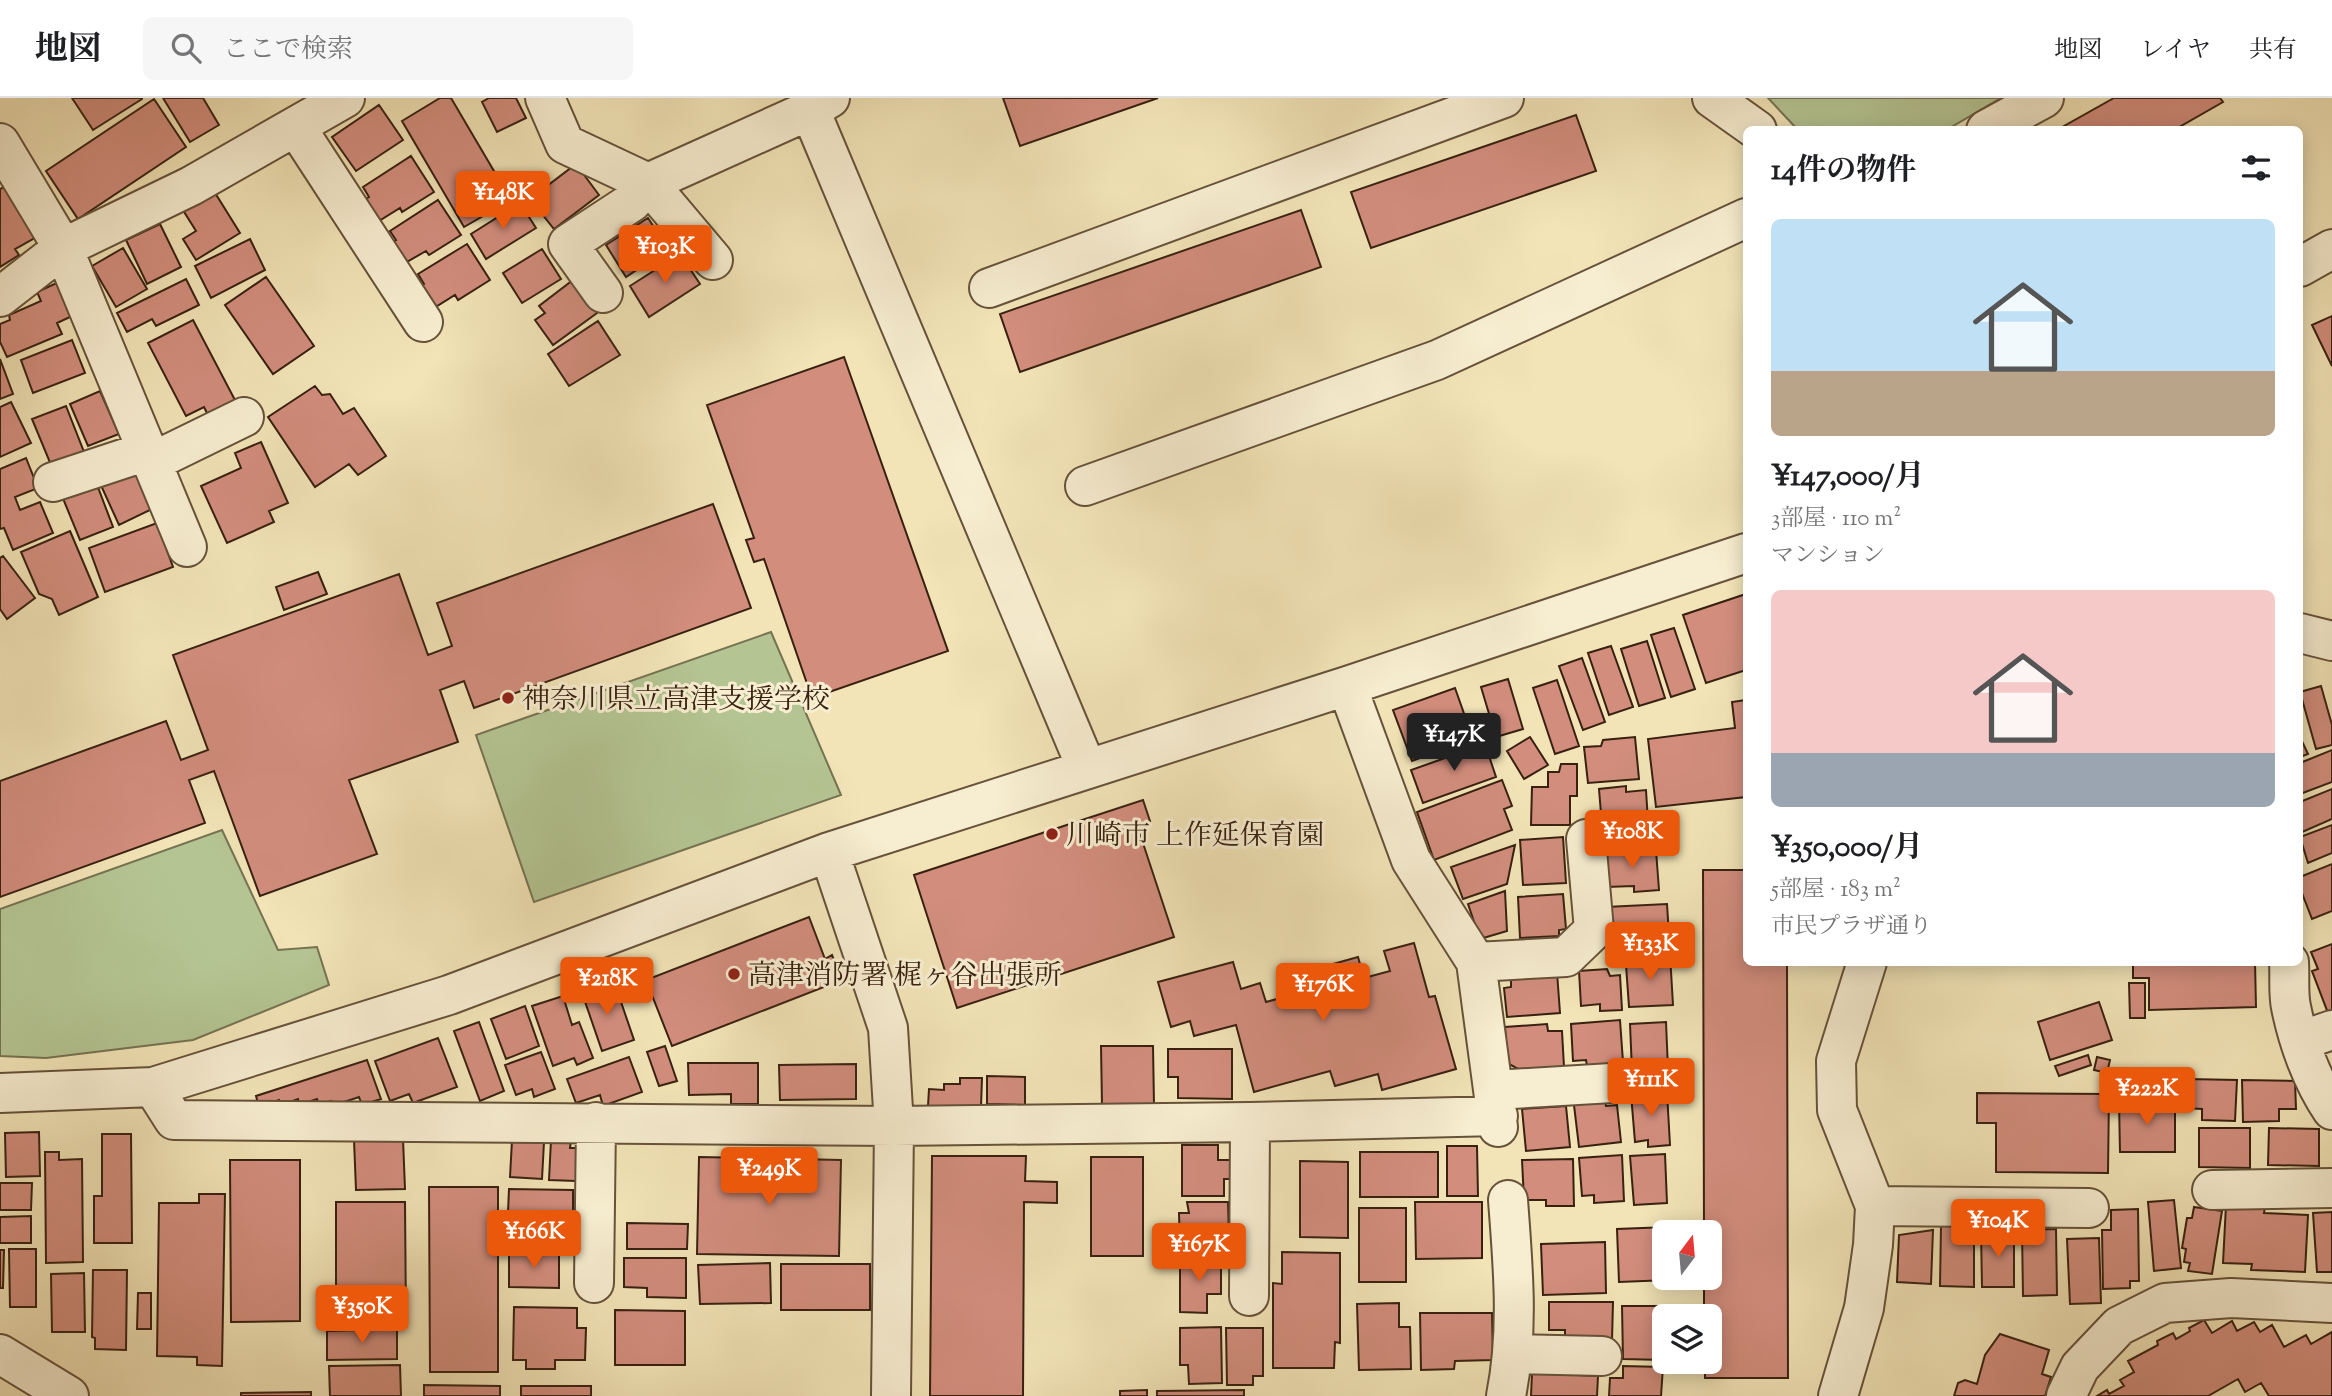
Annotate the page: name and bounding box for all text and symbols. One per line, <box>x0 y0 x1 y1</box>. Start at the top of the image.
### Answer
search box <box>143 17 633 80</box>
text: 地図 <box>35 27 101 75</box>
icon: search <box>167 29 205 67</box>
text: ここで検索 <box>223 32 353 69</box>
text: 地図 <box>2054 34 2102 68</box>
text: レイヤ <box>2140 34 2211 68</box>
text: 共有 <box>2249 34 2297 68</box>
icon: filters <box>2237 149 2275 187</box>
text: 14件の物件 <box>1771 150 1916 193</box>
pin: ¥148K <box>454 172 552 231</box>
text: ¥148K <box>472 177 534 210</box>
pin: ¥103K <box>616 226 714 285</box>
text: ¥103K <box>635 231 695 264</box>
icon: home <box>1960 264 2086 390</box>
text: ¥147,000/月 <box>1771 456 1925 499</box>
text: 3部屋 · 110 m² <box>1771 503 1901 536</box>
text: マンション <box>1771 540 1885 573</box>
icon: home <box>1960 635 2086 761</box>
place label: 神奈川県立高津支援学校 <box>522 681 830 721</box>
marker: 神奈川県立高津支援学校 <box>500 690 516 706</box>
pin: ¥147K <box>1405 714 1503 773</box>
text: ¥147K <box>1423 719 1485 752</box>
pin: ¥108K <box>1583 810 1681 870</box>
text: ¥108K <box>1601 816 1663 849</box>
place label: 川崎市 上作延保育園 <box>1066 817 1324 857</box>
marker: 川崎市 上作延保育園 <box>1044 826 1060 842</box>
text: ¥350,000/月 <box>1771 827 1923 870</box>
text: 5部屋 · 183 m² <box>1771 874 1901 907</box>
text: 市民プラザ通り <box>1771 911 1932 944</box>
pin: ¥133K <box>1601 922 1699 982</box>
text: ¥133K <box>1621 928 1679 961</box>
place label: 高津消防署 梶ヶ谷出張所 <box>748 957 1062 997</box>
pin: ¥218K <box>558 958 656 1017</box>
text: ¥218K <box>576 963 638 996</box>
pin: ¥176K <box>1274 964 1372 1023</box>
marker: 高津消防署 梶ヶ谷出張所 <box>726 966 742 982</box>
text: ¥176K <box>1292 969 1354 1002</box>
pin: ¥111K <box>1602 1058 1700 1118</box>
text: ¥111K <box>1624 1064 1678 1097</box>
pin: ¥222K <box>2098 1068 2196 1127</box>
text: ¥222K <box>2115 1073 2179 1106</box>
pin: ¥249K <box>720 1148 818 1207</box>
text: ¥249K <box>737 1153 801 1186</box>
pin: ¥104K <box>1949 1200 2047 1259</box>
text: ¥104K <box>1967 1205 2029 1238</box>
pin: ¥166K <box>485 1210 583 1270</box>
text: ¥166K <box>503 1216 565 1249</box>
north arrow <box>1652 1220 1722 1290</box>
map controls <box>1652 1220 1722 1374</box>
pin: ¥167K <box>1150 1224 1248 1283</box>
text: ¥167K <box>1168 1229 1230 1262</box>
pin: ¥350K <box>313 1286 411 1345</box>
text: ¥350K <box>332 1291 392 1324</box>
button: layers <box>1652 1304 1722 1374</box>

